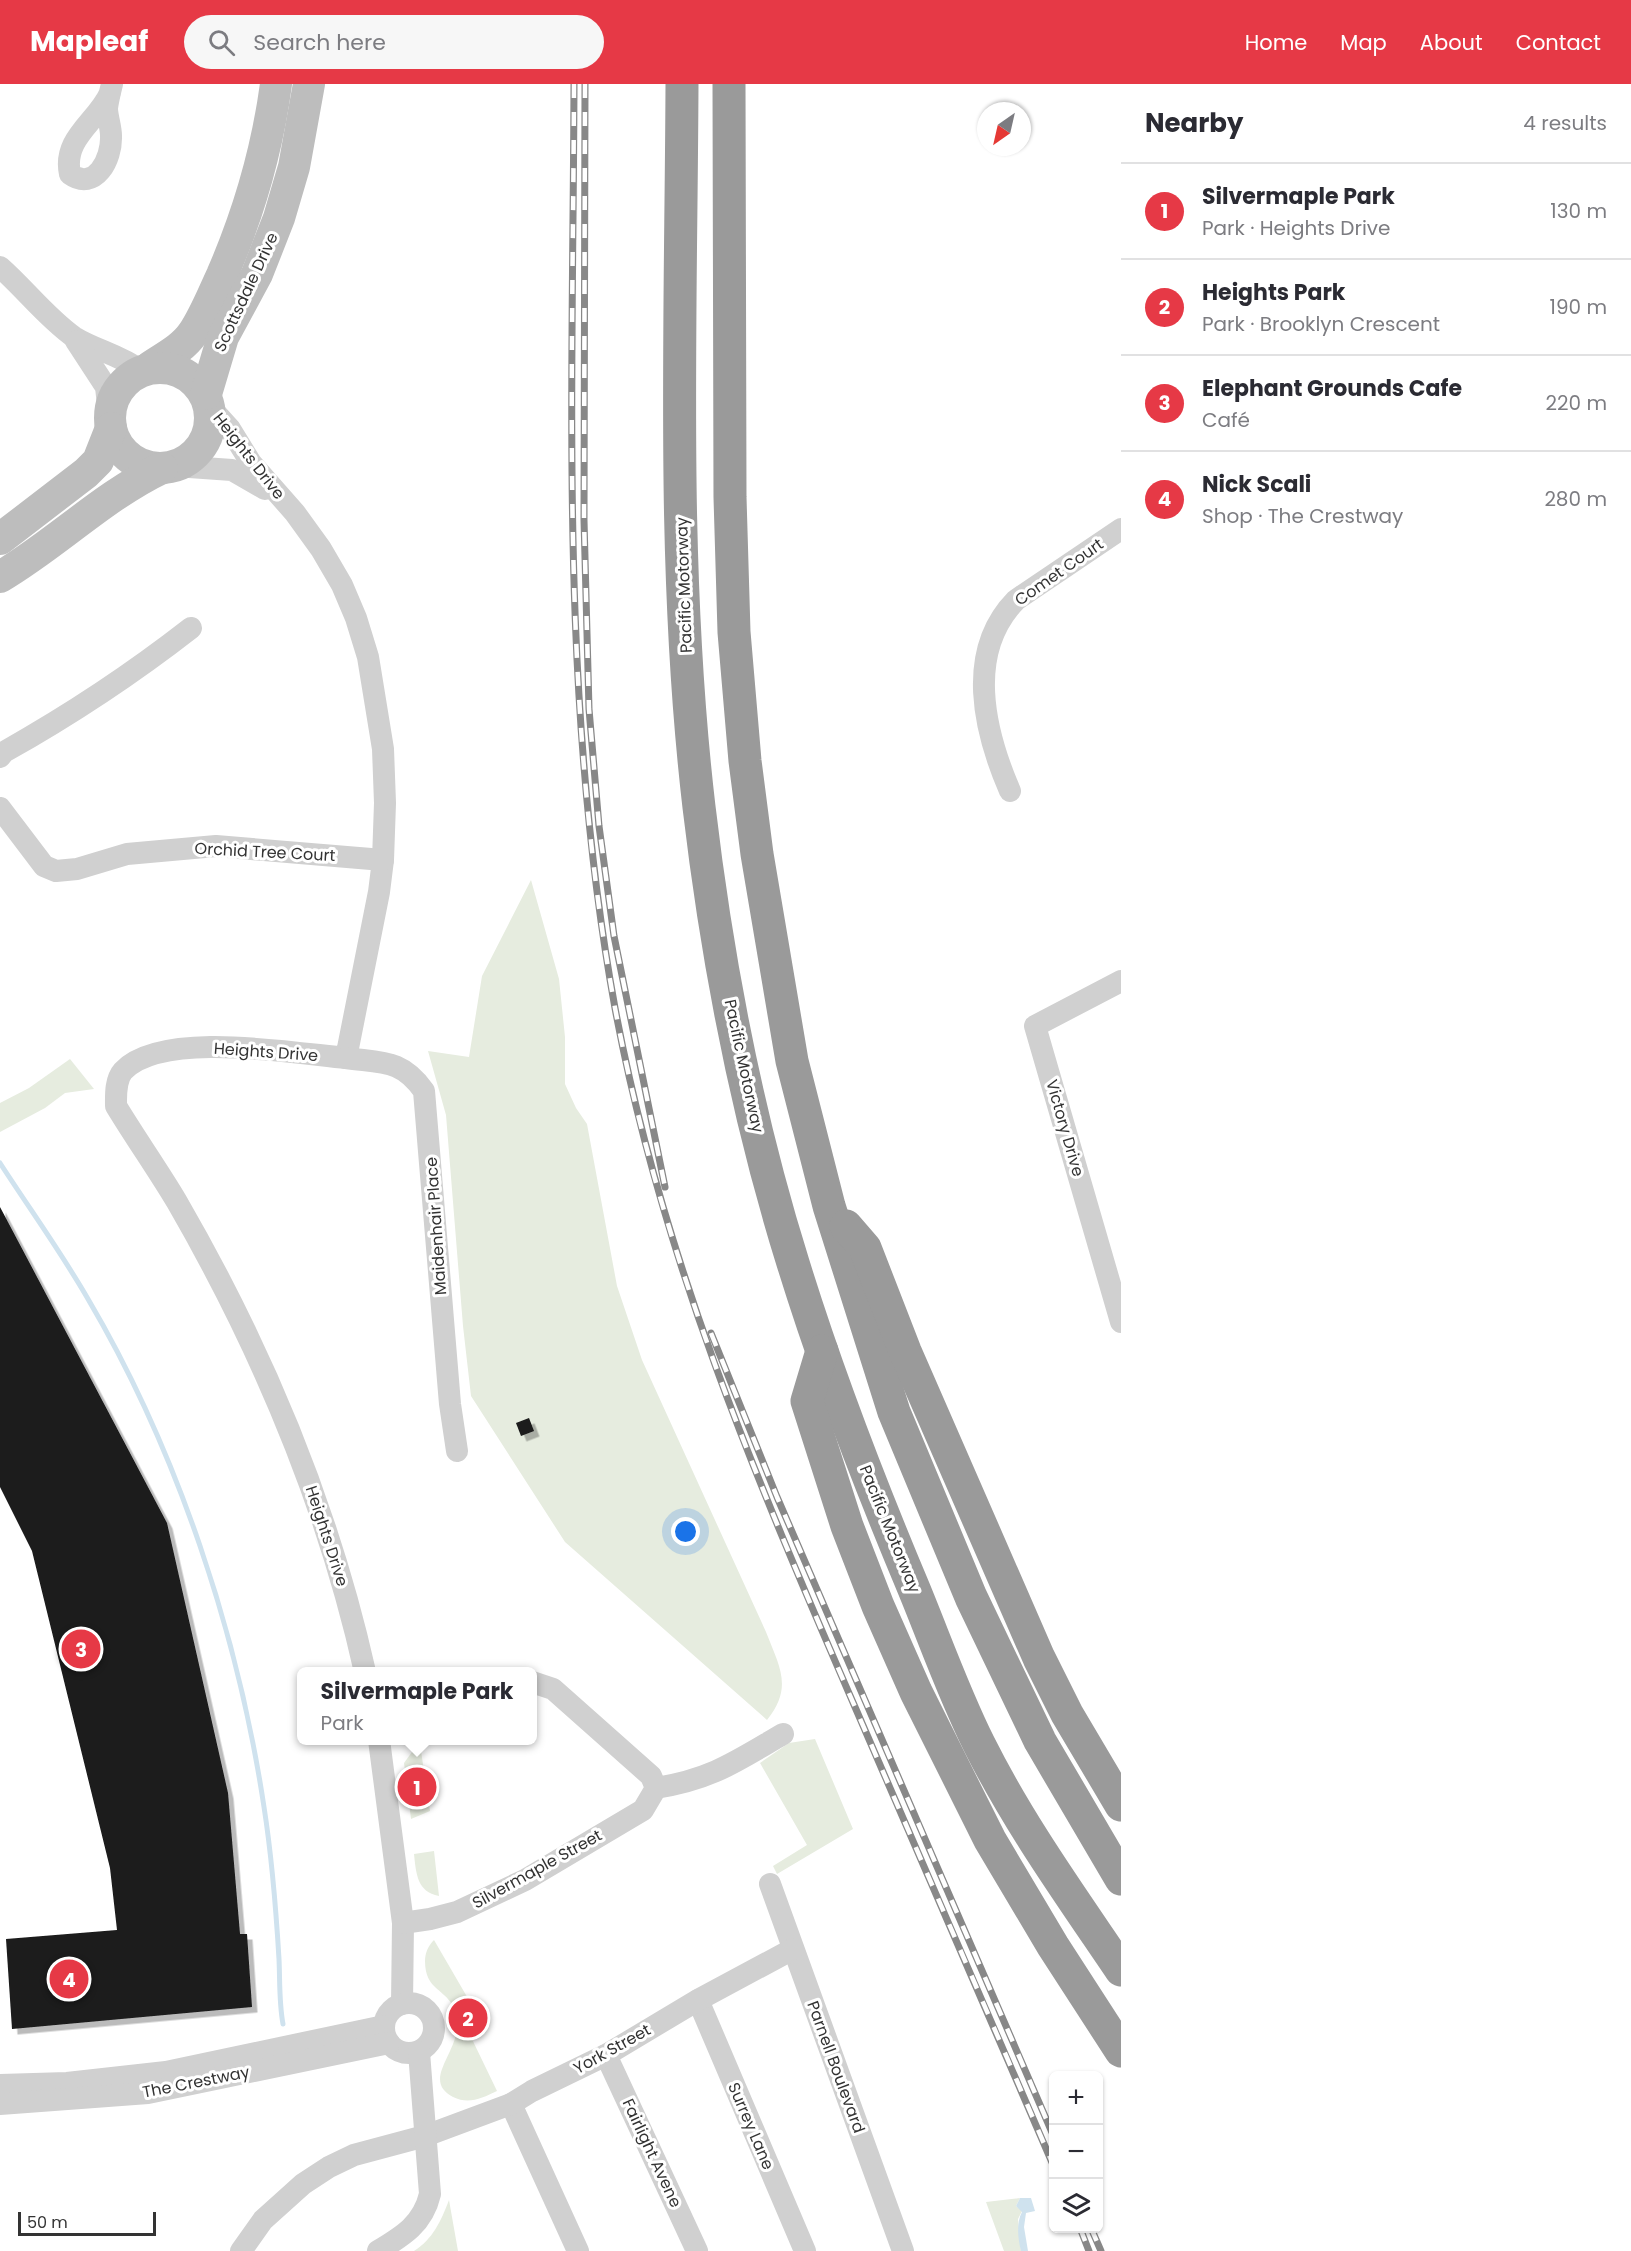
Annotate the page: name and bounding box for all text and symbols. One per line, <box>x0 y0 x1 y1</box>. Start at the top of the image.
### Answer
search box <box>184 15 604 69</box>
text: Mapleaf <box>30 22 148 61</box>
icon: search <box>205 26 238 59</box>
text: Search here <box>253 27 386 58</box>
text: Home <box>1245 28 1307 57</box>
text: Map <box>1340 28 1387 57</box>
text: About <box>1420 28 1483 57</box>
text: Contact <box>1516 28 1601 57</box>
north arrow <box>977 102 1031 156</box>
text: Nearby <box>1145 105 1243 141</box>
text: 4 results <box>1523 109 1607 137</box>
text: Silvermaple Park <box>1202 181 1395 212</box>
text: 1 <box>1161 197 1168 225</box>
text: 130 m <box>1550 197 1607 225</box>
text: Park · Heights Drive <box>1202 214 1390 242</box>
street label: Scottsdale Drive <box>208 229 284 355</box>
text: Heights Park <box>1202 277 1345 308</box>
text: 2 <box>1159 293 1170 321</box>
text: 190 m <box>1550 293 1607 321</box>
text: Park · Brooklyn Crescent <box>1202 310 1440 338</box>
text: Elephant Grounds Cafe <box>1202 373 1462 404</box>
text: 3 <box>1158 389 1171 417</box>
text: 220 m <box>1546 389 1607 417</box>
text: Café <box>1202 406 1250 434</box>
street label: Heights Drive <box>208 408 290 504</box>
text: Nick Scali <box>1202 469 1311 500</box>
text: 4 <box>1158 485 1171 513</box>
text: 280 m <box>1544 485 1607 513</box>
text: Shop · The Crestway <box>1202 502 1403 530</box>
street label: Pacific Motorway <box>670 517 698 653</box>
street label: Comet Court <box>1010 533 1108 611</box>
street label: Orchid Tree Court <box>194 837 336 867</box>
street label: Pacific Motorway <box>719 997 769 1135</box>
street label: Heights Drive <box>213 1037 319 1067</box>
street label: Victory Drive <box>1040 1077 1090 1179</box>
street label: Maidenhair Place <box>420 1156 452 1296</box>
street label: Pacific Motorway <box>854 1462 926 1596</box>
street label: Heights Drive <box>300 1483 354 1589</box>
your location <box>671 1517 700 1546</box>
pin: 3 <box>62 1626 100 1672</box>
popup <box>297 1667 537 1745</box>
text: Silvermaple Park <box>321 1676 513 1707</box>
text: Park <box>321 1709 363 1737</box>
pin: 1 <box>398 1764 436 1810</box>
street label: Silvermaple Street <box>468 1824 606 1914</box>
pin: 4 <box>50 1956 88 2002</box>
pin: 2 <box>448 1996 488 2040</box>
street label: Parnell Boulevard <box>801 1998 871 2136</box>
street label: York Street <box>569 2018 655 2080</box>
street label: The Crestway <box>141 2060 251 2104</box>
map controls <box>1049 2071 1103 2233</box>
button: + <box>1049 2071 1103 2125</box>
street label: Surrey Lane <box>722 2079 780 2173</box>
street label: Fairlight Avene <box>617 2095 687 2211</box>
button: − <box>1049 2125 1103 2179</box>
button: layers <box>1049 2179 1103 2233</box>
scale bar <box>18 2209 156 2236</box>
text: 50 m <box>27 2211 68 2234</box>

